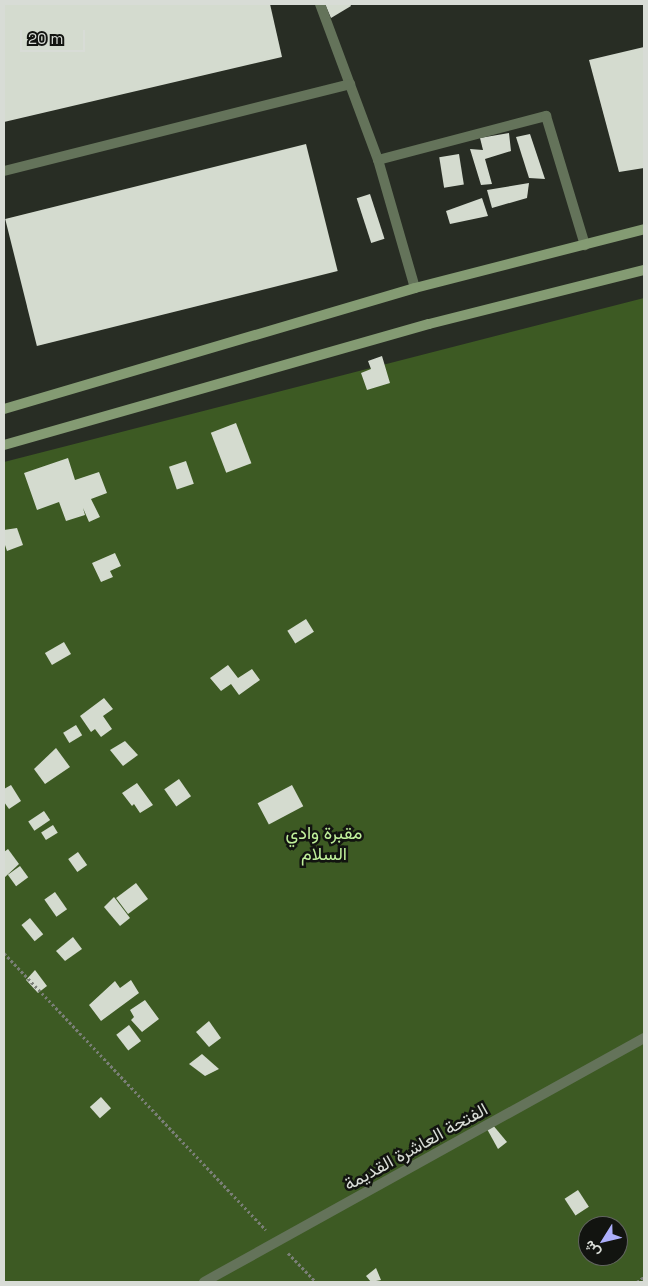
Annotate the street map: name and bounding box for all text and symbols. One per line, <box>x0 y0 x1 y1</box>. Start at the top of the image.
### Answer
scale bar <box>22 20 88 52</box>
text: 20 m <box>28 29 63 48</box>
park label: مقبرة وادي السلام <box>286 823 362 866</box>
street label: الفتحة العاشرة القديمة <box>340 1098 492 1196</box>
north arrow <box>578 1216 628 1266</box>
text: ش <box>579 1237 604 1261</box>

